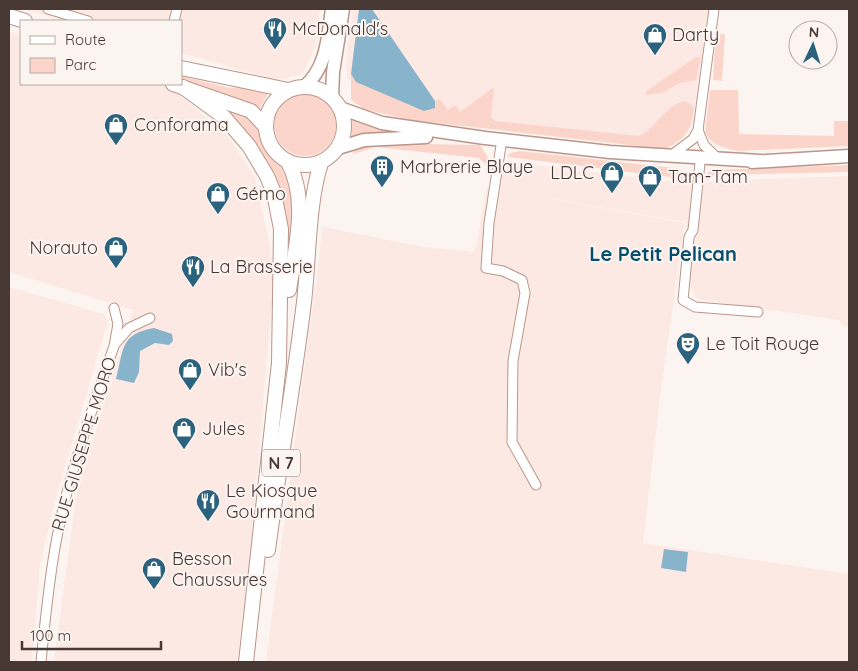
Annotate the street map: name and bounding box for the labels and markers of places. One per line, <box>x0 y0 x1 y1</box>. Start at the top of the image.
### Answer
restaurant icon: McDonald's <box>262 16 288 50</box>
place label: McDonald's <box>292 17 388 40</box>
shop icon: Darty <box>642 22 668 56</box>
place label: Darty <box>672 23 719 46</box>
shop icon: Conforama <box>103 112 129 146</box>
place label: Conforama <box>134 113 229 136</box>
building icon: Marbrerie Blaye <box>369 154 395 188</box>
place label: Marbrerie Blaye <box>400 155 533 178</box>
shop icon: LDLC <box>599 160 625 194</box>
place label: LDLC <box>550 161 594 184</box>
shop icon: Tam-Tam <box>637 164 663 198</box>
place label: Tam-Tam <box>668 165 748 188</box>
shop icon: Gémo <box>205 181 231 215</box>
place label: Gémo <box>236 182 286 205</box>
shop icon: Norauto <box>103 235 129 269</box>
place label: Norauto <box>29 236 98 259</box>
restaurant icon: La Brasserie <box>180 254 206 288</box>
place label: La Brasserie <box>210 255 313 278</box>
theatre icon: Le Toit Rouge <box>675 331 701 365</box>
place label: Le Toit Rouge <box>706 332 819 355</box>
shop icon: Vib's <box>177 357 203 391</box>
place label: Vib's <box>208 358 247 381</box>
shop icon: Jules <box>171 416 197 450</box>
place label: Jules <box>202 417 245 440</box>
place label: Le Kiosque Gourmand <box>226 479 317 523</box>
restaurant icon: Le Kiosque Gourmand <box>195 488 221 522</box>
place label: Besson Chaussures <box>172 547 267 591</box>
shop icon: Besson Chaussures <box>141 556 167 590</box>

